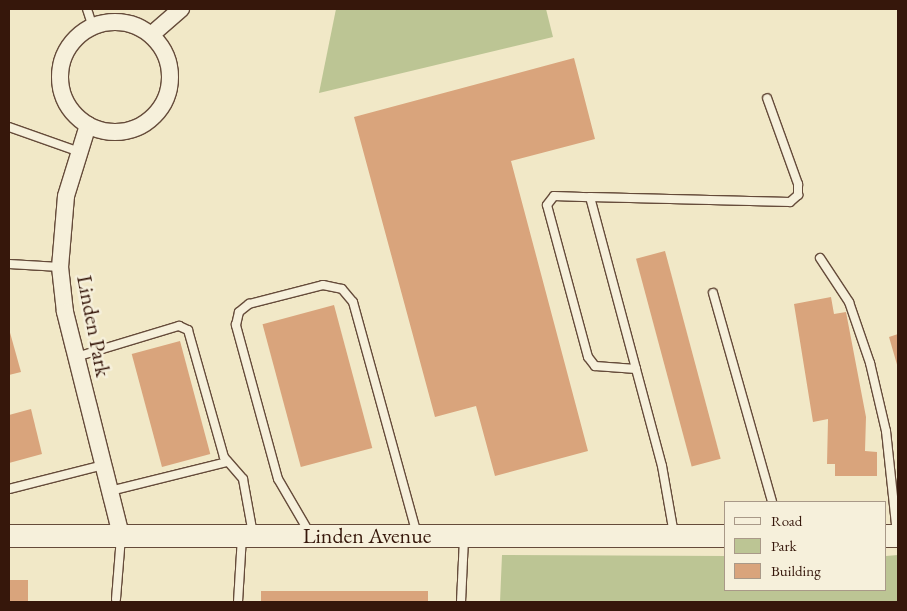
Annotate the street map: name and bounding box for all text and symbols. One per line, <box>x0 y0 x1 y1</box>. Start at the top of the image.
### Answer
street label: Linden Park <box>71 273 117 379</box>
legend <box>724 501 887 591</box>
text: Road <box>771 511 802 530</box>
street label: Linden Avenue <box>303 523 431 549</box>
text: Park <box>771 536 797 555</box>
text: Building <box>771 561 821 580</box>

